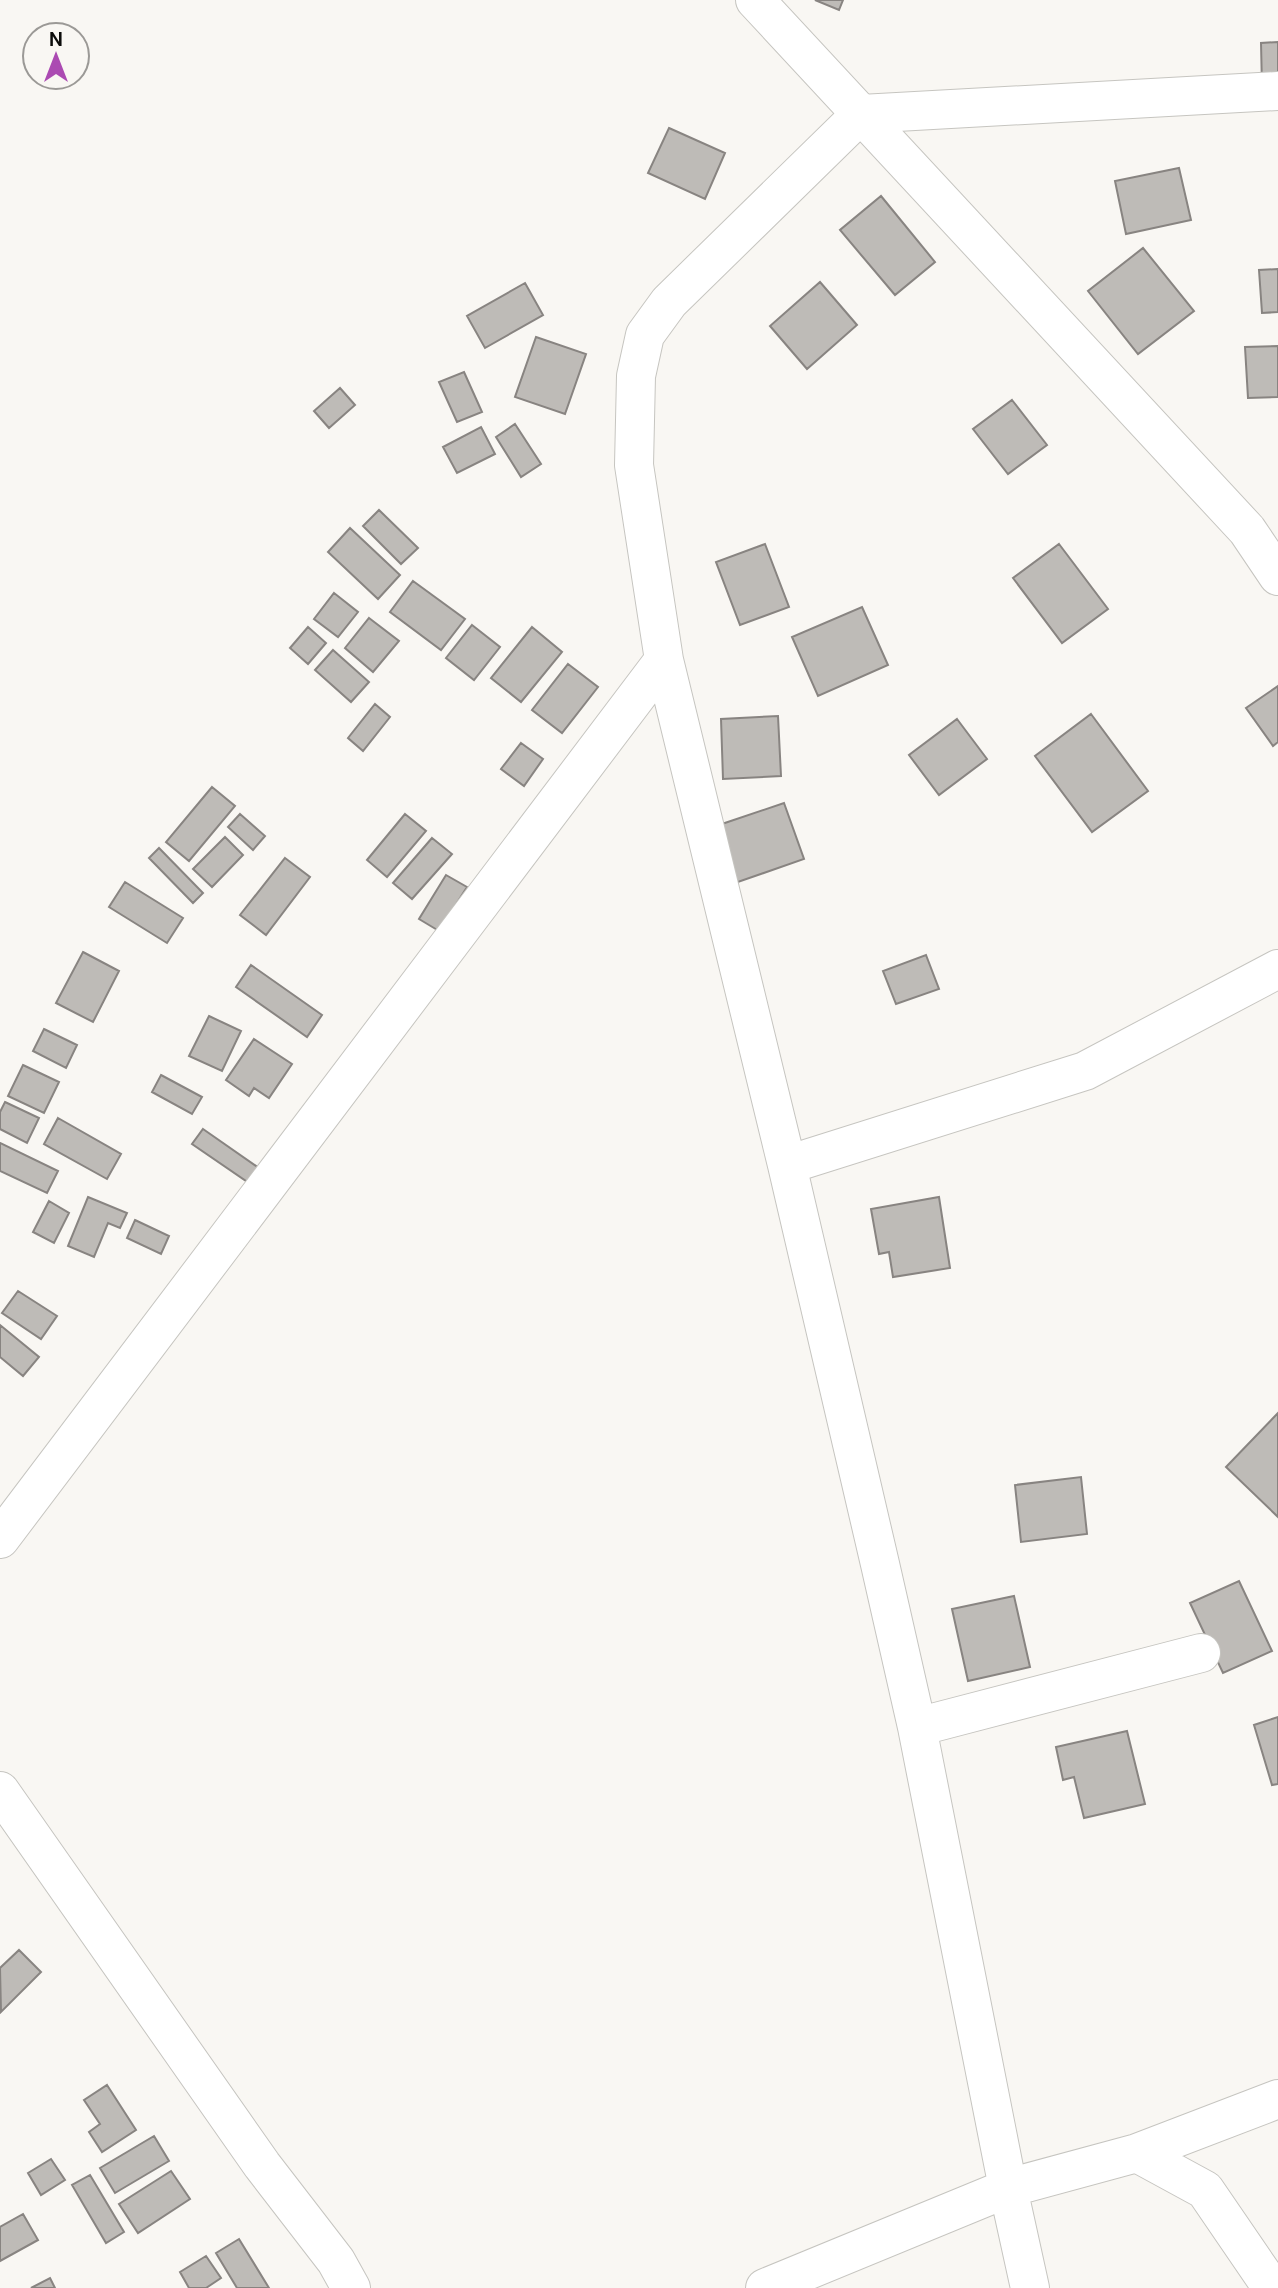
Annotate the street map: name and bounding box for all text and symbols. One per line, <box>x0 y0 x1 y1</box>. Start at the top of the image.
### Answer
north arrow <box>21 21 91 91</box>
text: N <box>49 27 63 52</box>

